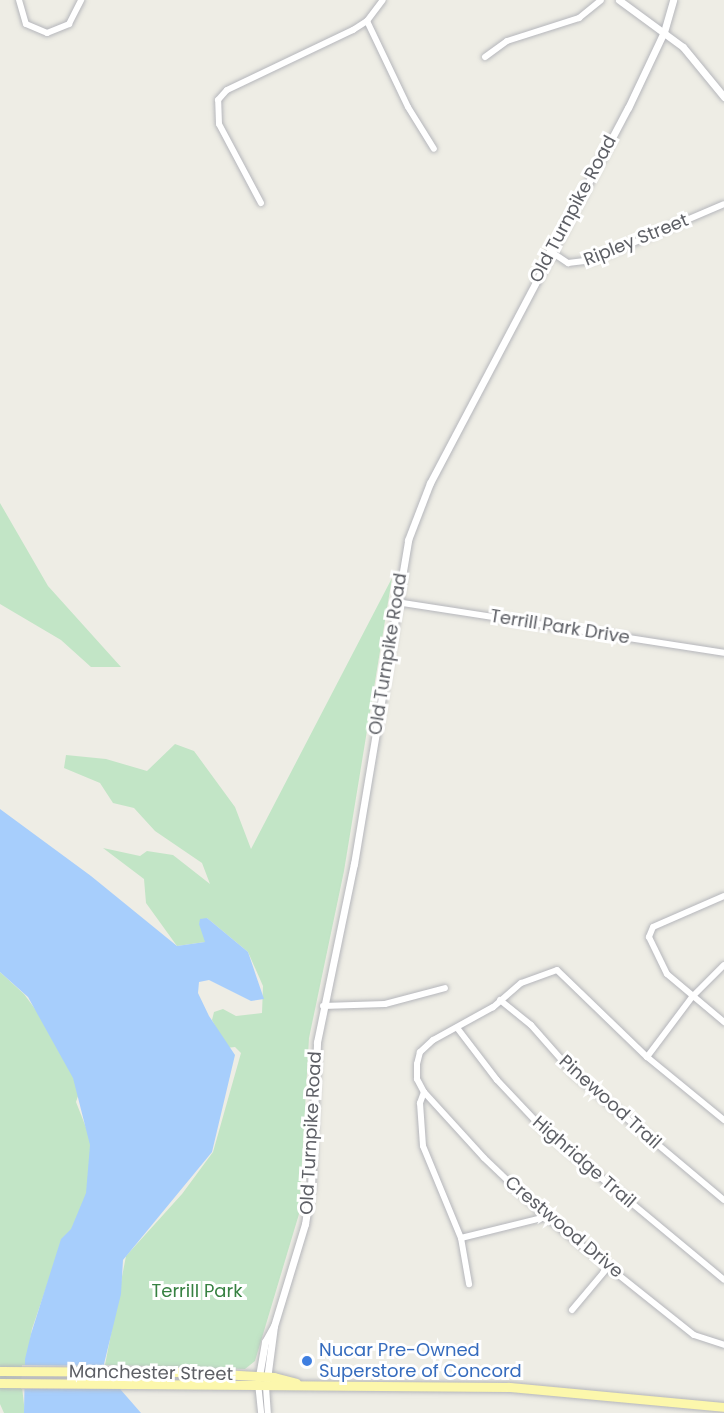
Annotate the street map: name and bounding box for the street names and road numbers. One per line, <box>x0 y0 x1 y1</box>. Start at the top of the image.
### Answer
street label: Old Turnpike Road <box>525 132 621 286</box>
street label: Ripley Street <box>581 209 691 271</box>
street label: Old Turnpike Road <box>365 571 411 737</box>
street label: Terrill Park Drive <box>489 605 631 649</box>
street label: Old Turnpike Road <box>296 1051 326 1215</box>
street label: Pinewood Trail <box>555 1051 665 1153</box>
street label: Highridge Trail <box>528 1111 640 1213</box>
street label: Crestwood Drive <box>501 1171 627 1283</box>
street label: Manchester Street <box>69 1361 233 1385</box>

